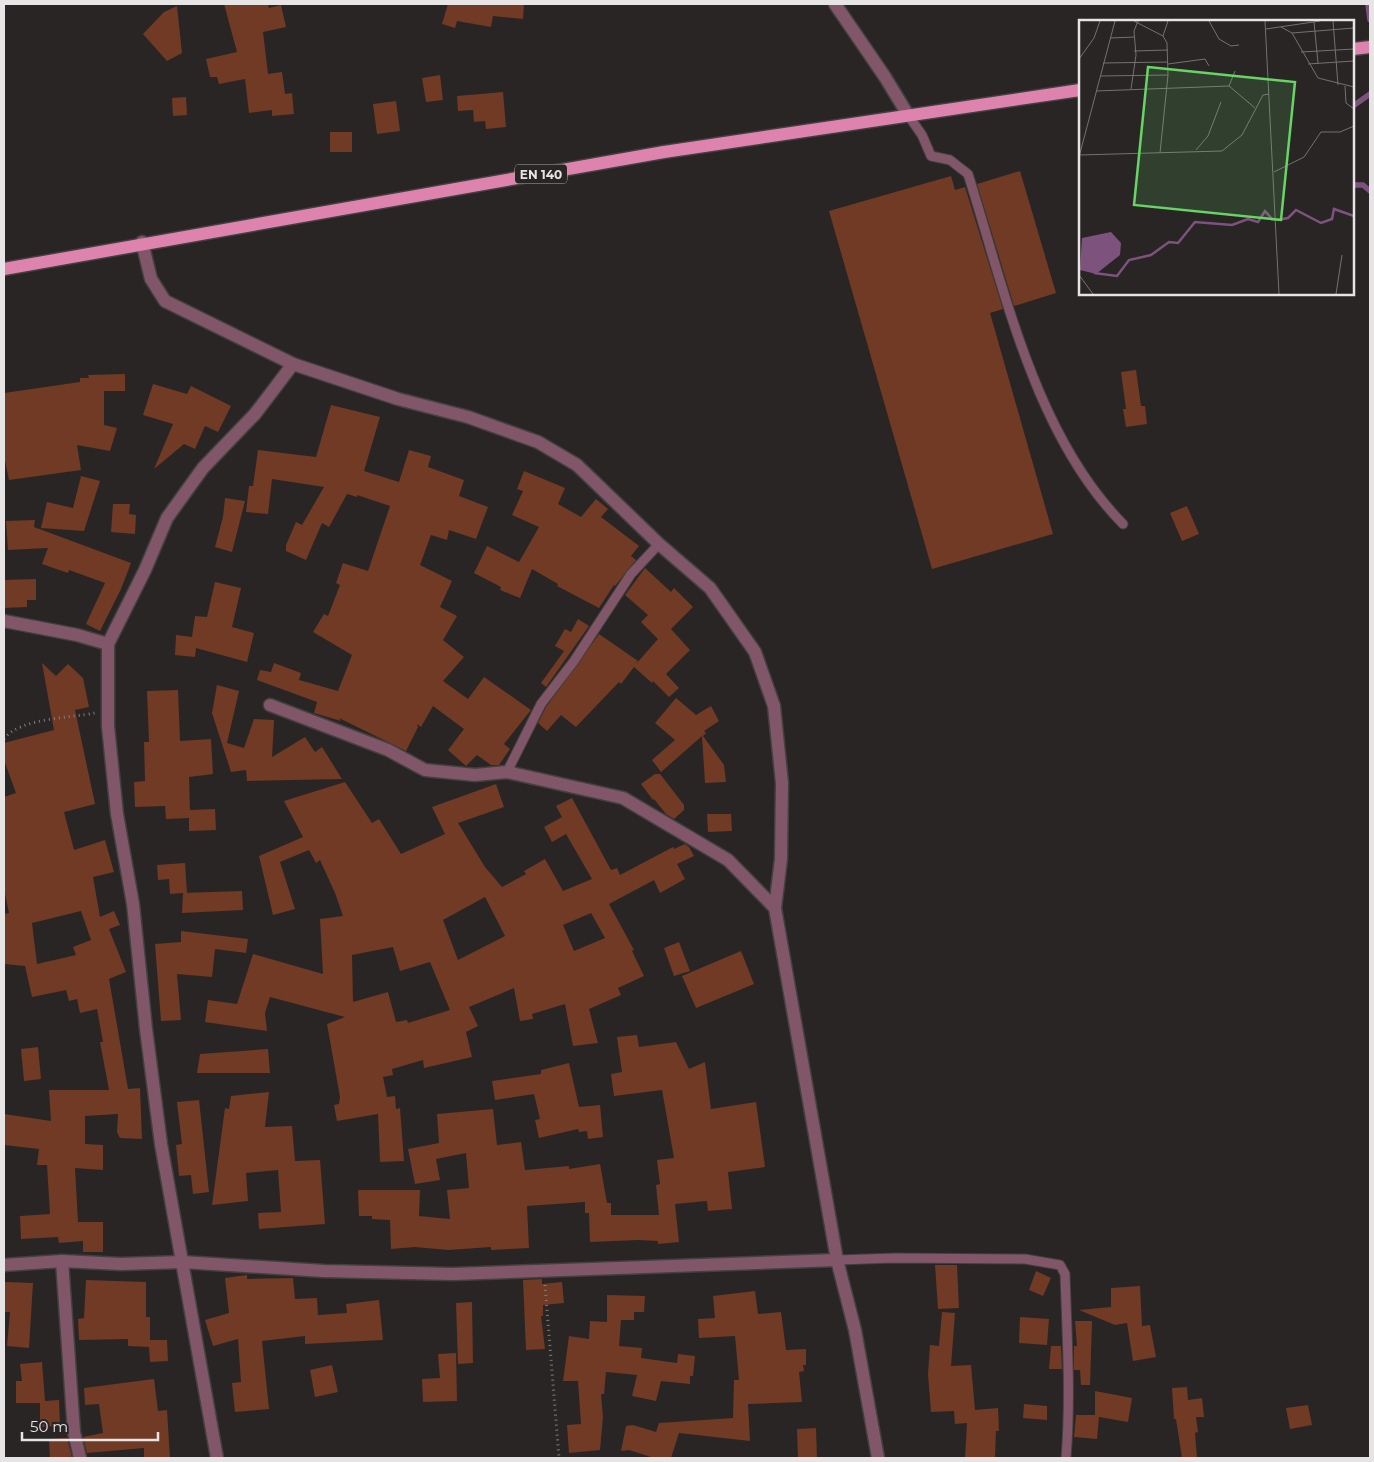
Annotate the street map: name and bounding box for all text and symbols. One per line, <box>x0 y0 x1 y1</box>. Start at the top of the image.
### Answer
inset map <box>1079 20 1354 295</box>
road number: EN 140 <box>515 164 567 183</box>
scale bar <box>22 1410 159 1442</box>
text: 50 m <box>30 1417 68 1436</box>

